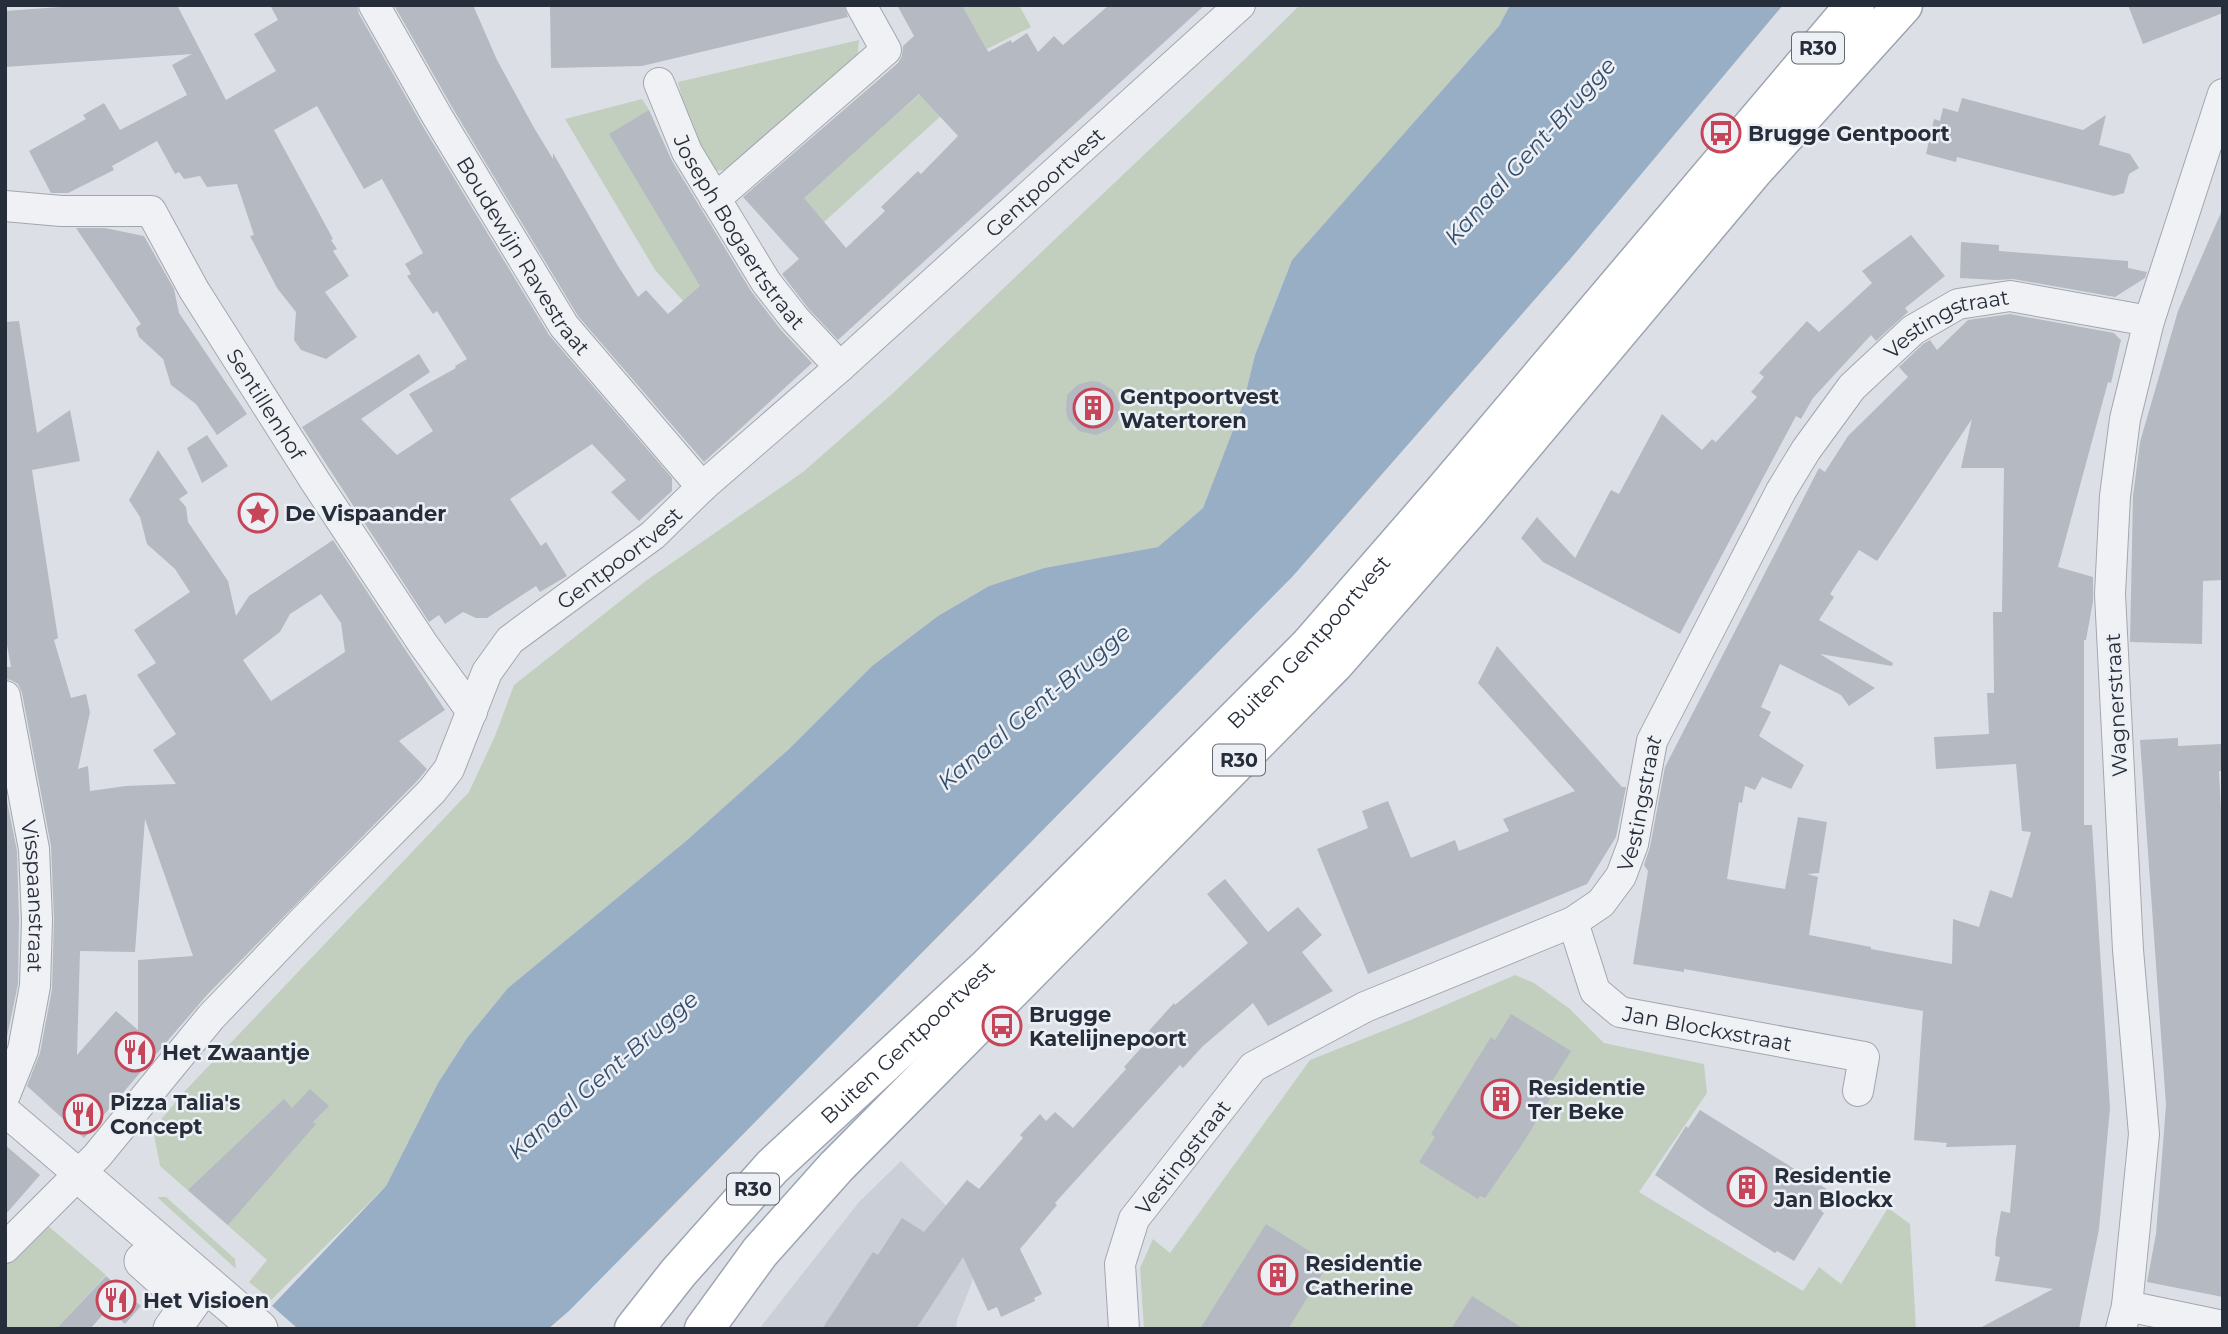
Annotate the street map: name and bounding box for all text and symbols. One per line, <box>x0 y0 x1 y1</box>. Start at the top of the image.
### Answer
road number: R30 <box>1792 32 1844 64</box>
water label: Kanaal Gent-Brugge <box>1438 51 1622 251</box>
bus stop icon: Brugge Gentpoort <box>1700 112 1742 154</box>
place label: Brugge Gentpoort <box>1748 121 1950 146</box>
street label: Gentpoortvest <box>980 122 1109 242</box>
street label: Joseph Bogaertstraat <box>668 130 811 334</box>
street label: Boudewijn Ravestraat <box>452 152 596 360</box>
street label: Vestingstraat <box>1878 284 2011 363</box>
street label: Sentillenhof <box>222 344 311 465</box>
place label: Gentpoortvest Watertoren <box>1120 384 1279 433</box>
building icon: Gentpoortvest Watertoren <box>1072 387 1114 429</box>
place icon: De Vispaander <box>237 492 279 534</box>
place label: De Vispaander <box>285 501 446 526</box>
street label: Gentpoortvest <box>552 501 687 614</box>
street label: Buiten Gentpoortvest <box>1222 550 1395 733</box>
water label: Kanaal Gent-Brugge <box>932 618 1136 796</box>
street label: Wagnerstraat <box>2100 633 2132 777</box>
street label: Vestingstraat <box>1611 730 1666 875</box>
road number: R30 <box>1213 744 1265 776</box>
street label: Visspaanstraat <box>16 818 50 973</box>
street label: Buiten Gentpoortvest <box>815 956 999 1129</box>
water label: Kanaal Gent-Brugge <box>502 985 704 1165</box>
street label: Jan Blockxstraat <box>1620 1000 1794 1056</box>
place label: Brugge Katelijnepoort <box>1029 1002 1187 1051</box>
bus stop icon: Brugge Katelijnepoort <box>981 1005 1023 1047</box>
restaurant icon: Het Zwaantje <box>114 1031 156 1073</box>
place label: Het Zwaantje <box>162 1040 310 1065</box>
place label: Residentie Ter Beke <box>1528 1075 1645 1124</box>
building icon: Residentie Ter Beke <box>1480 1078 1522 1120</box>
place label: Pizza Talia's Concept <box>110 1090 240 1139</box>
restaurant icon: Pizza Talia's Concept <box>62 1093 104 1135</box>
street label: Vestingstraat <box>1130 1095 1235 1219</box>
place label: Residentie Jan Blockx <box>1773 1163 1894 1212</box>
building icon: Residentie Jan Blockx <box>1726 1166 1768 1208</box>
road number: R30 <box>727 1174 779 1204</box>
place label: Residentie Catherine <box>1305 1251 1422 1300</box>
building icon: Residentie Catherine <box>1257 1254 1299 1296</box>
restaurant icon: Het Visioen <box>95 1279 137 1321</box>
place label: Het Visioen <box>143 1288 269 1313</box>

